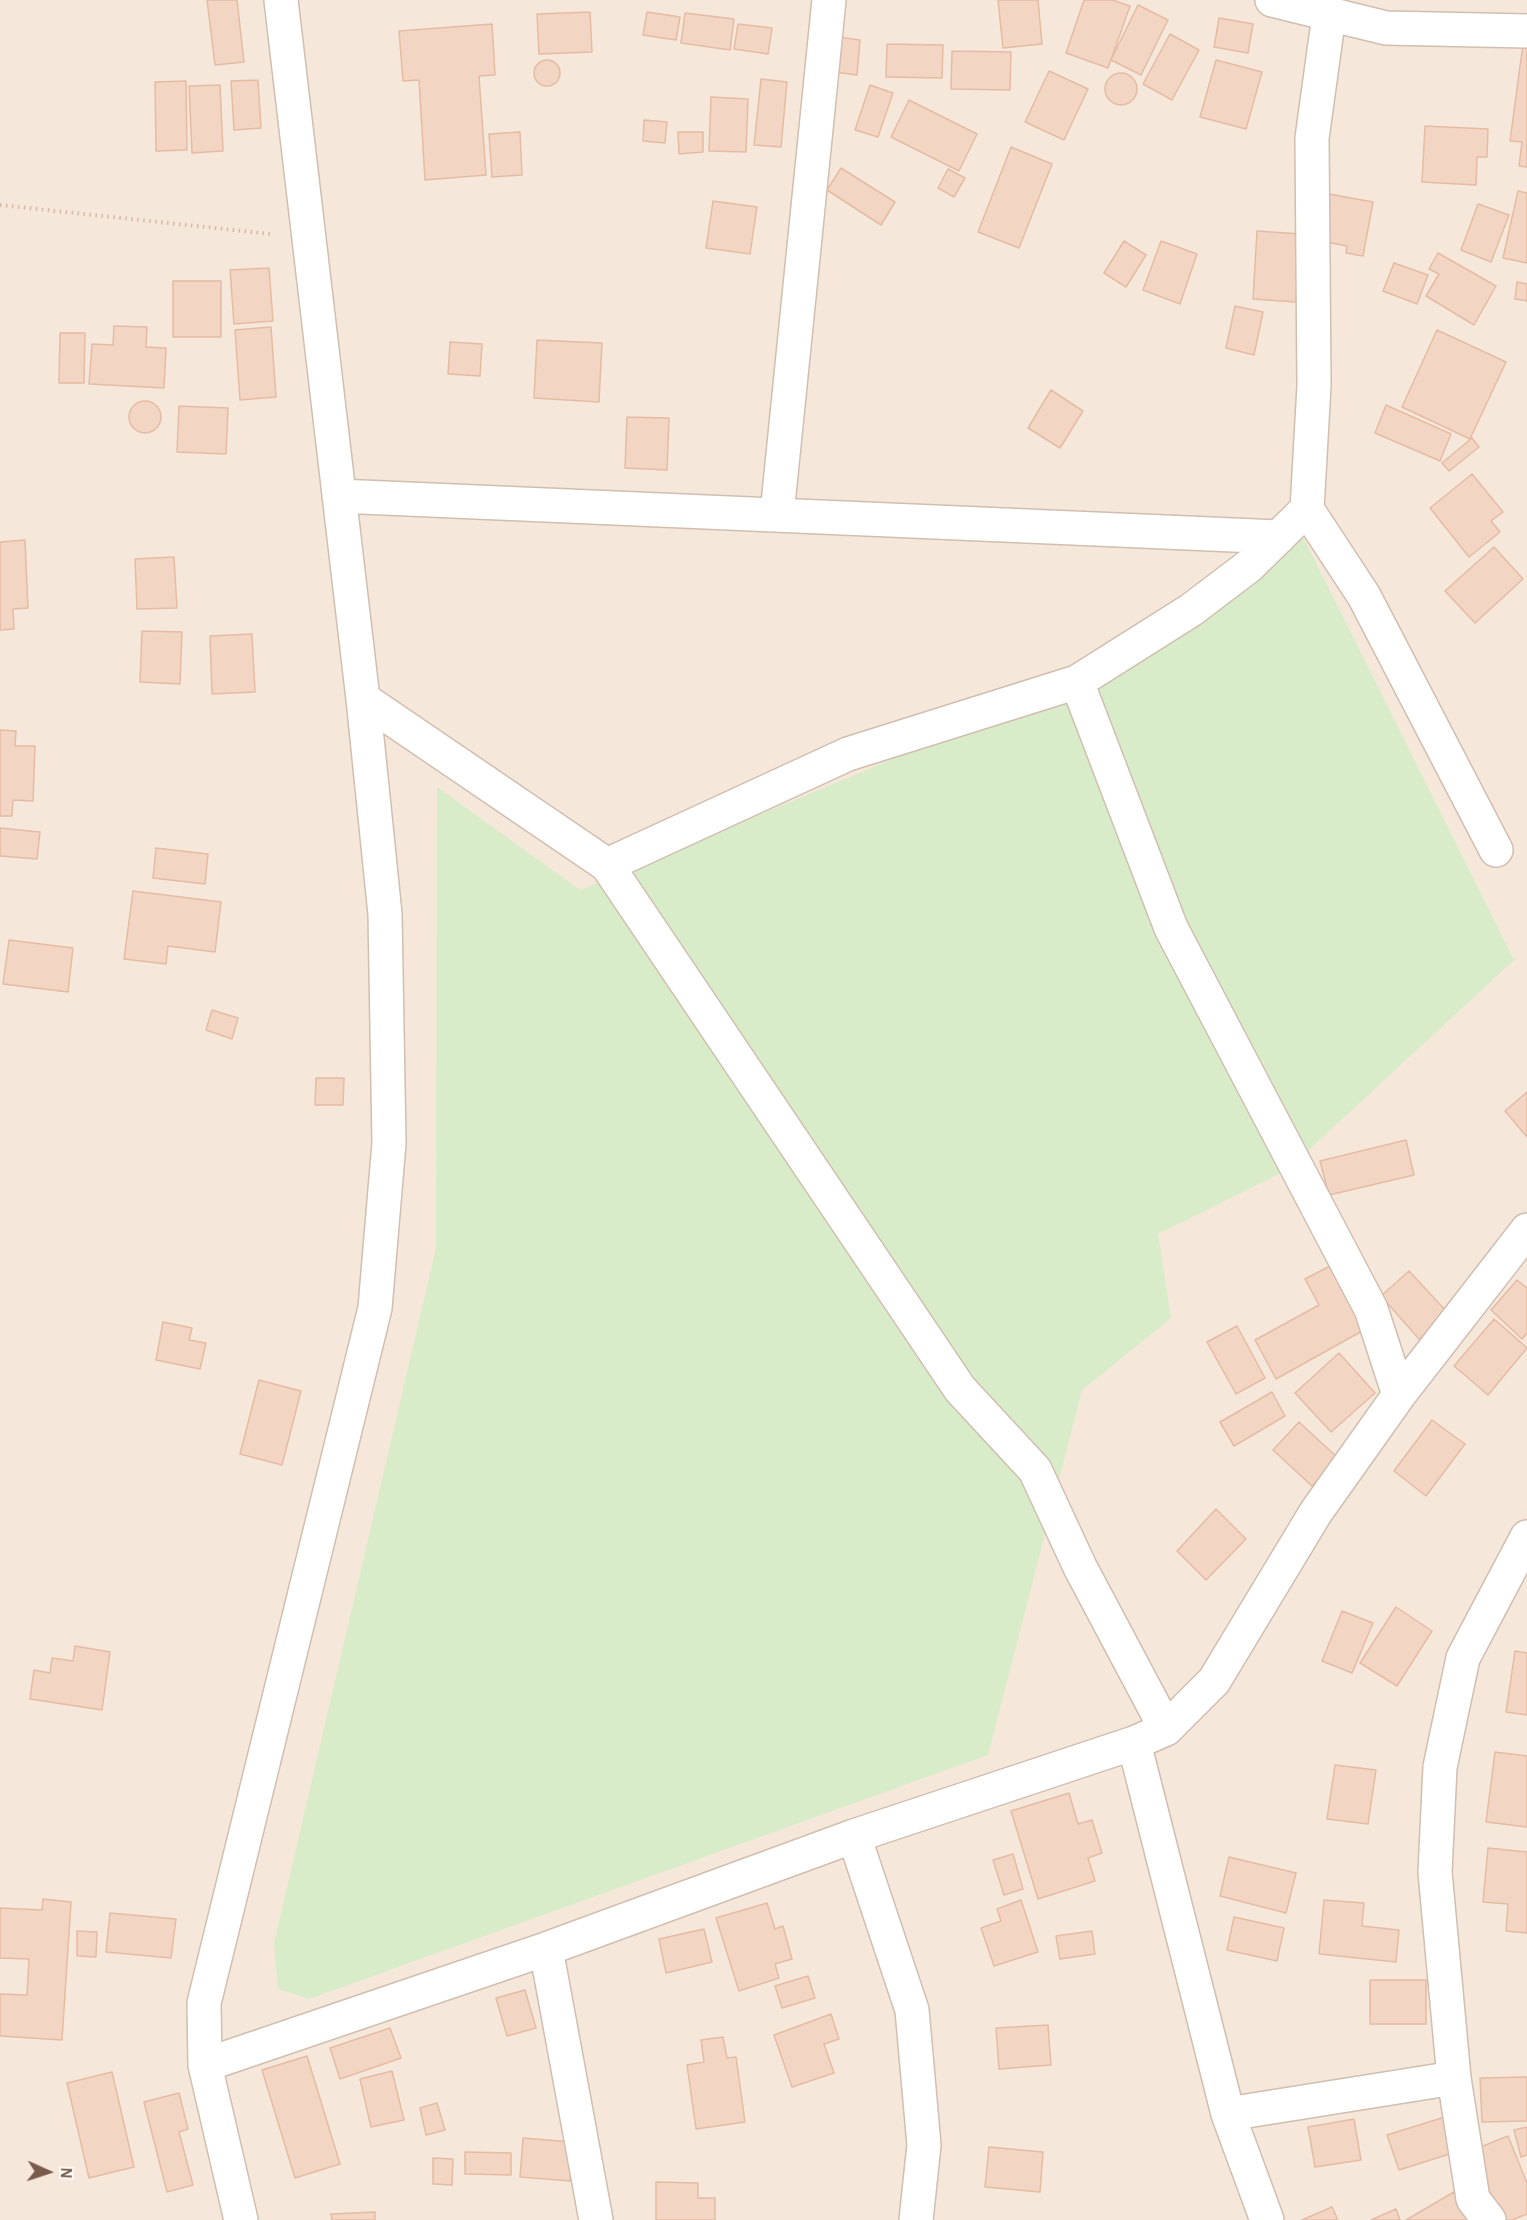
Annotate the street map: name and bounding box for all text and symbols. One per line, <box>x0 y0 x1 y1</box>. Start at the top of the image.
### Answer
north arrow <box>18 2142 78 2202</box>
text: N <box>58 2167 74 2179</box>

